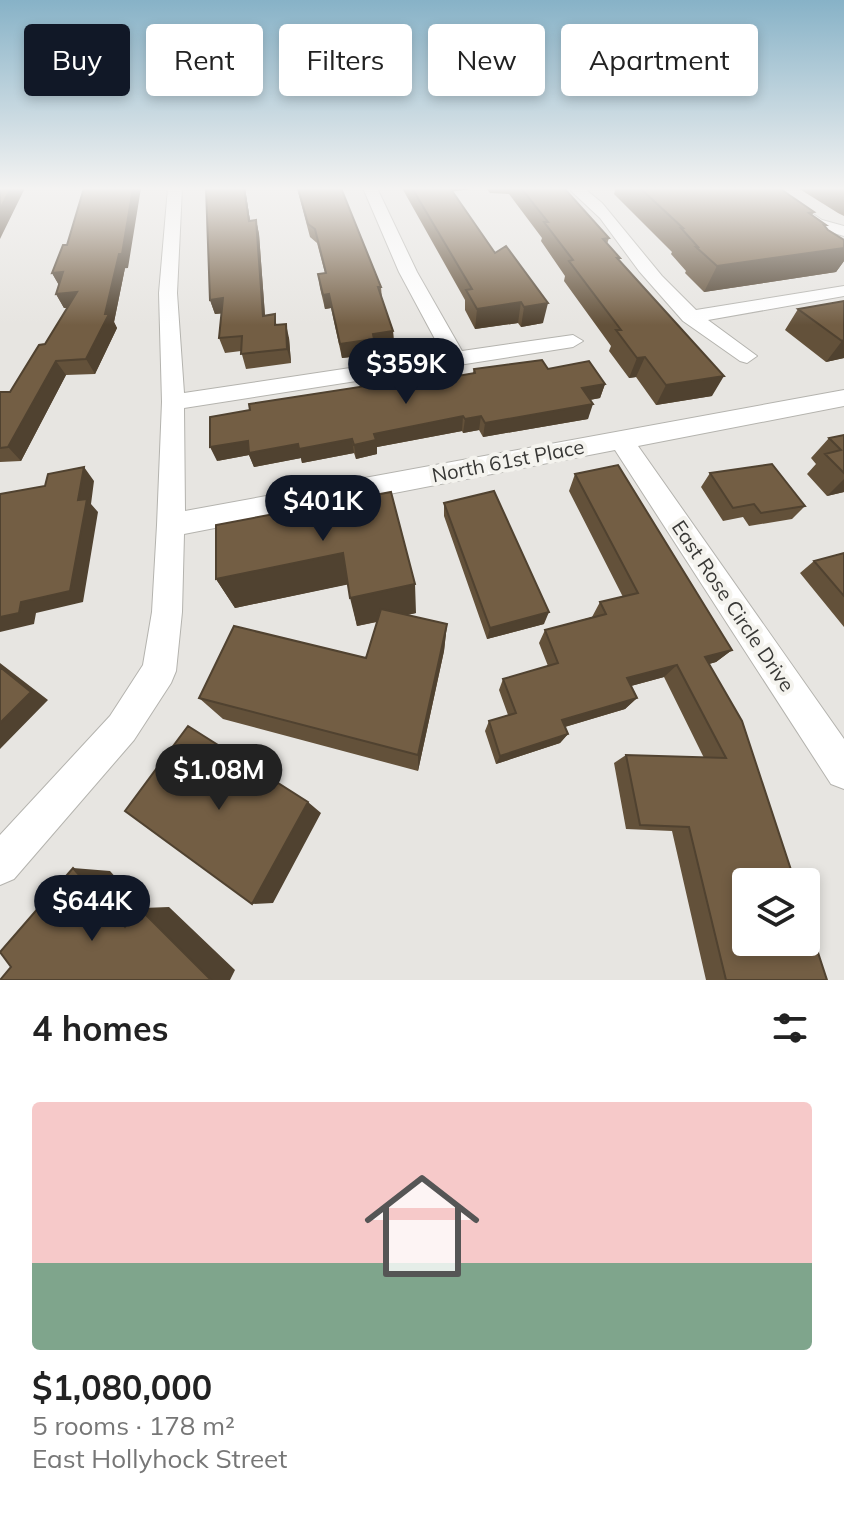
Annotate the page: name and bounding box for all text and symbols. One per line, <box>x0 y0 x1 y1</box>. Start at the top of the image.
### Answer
chip: Buy <box>24 24 130 96</box>
chip: Rent <box>146 24 263 96</box>
chip: Filters <box>279 24 412 96</box>
chip: New <box>428 24 545 96</box>
chip: Apartment <box>561 24 758 96</box>
pin: $359K <box>350 338 462 406</box>
text: $359K <box>366 347 446 380</box>
street label: North 61st Place <box>430 433 586 488</box>
pin: $401K <box>267 475 379 543</box>
text: $401K <box>283 484 363 517</box>
street label: East Rose Circle Drive <box>667 515 800 696</box>
pin: $1.08M <box>154 744 284 812</box>
text: $1.08M <box>173 753 265 786</box>
map controls <box>732 868 820 956</box>
button: layers <box>732 868 820 956</box>
pin: $644K <box>36 875 148 943</box>
text: $644K <box>52 884 132 917</box>
icon: filters <box>768 1006 812 1050</box>
text: 4 homes <box>32 1007 169 1050</box>
icon: home <box>350 1154 494 1298</box>
text: $1,080,000 <box>32 1366 212 1409</box>
text: 5 rooms · 178 m² <box>32 1409 235 1442</box>
text: East Hollyhock Street <box>32 1442 287 1475</box>

